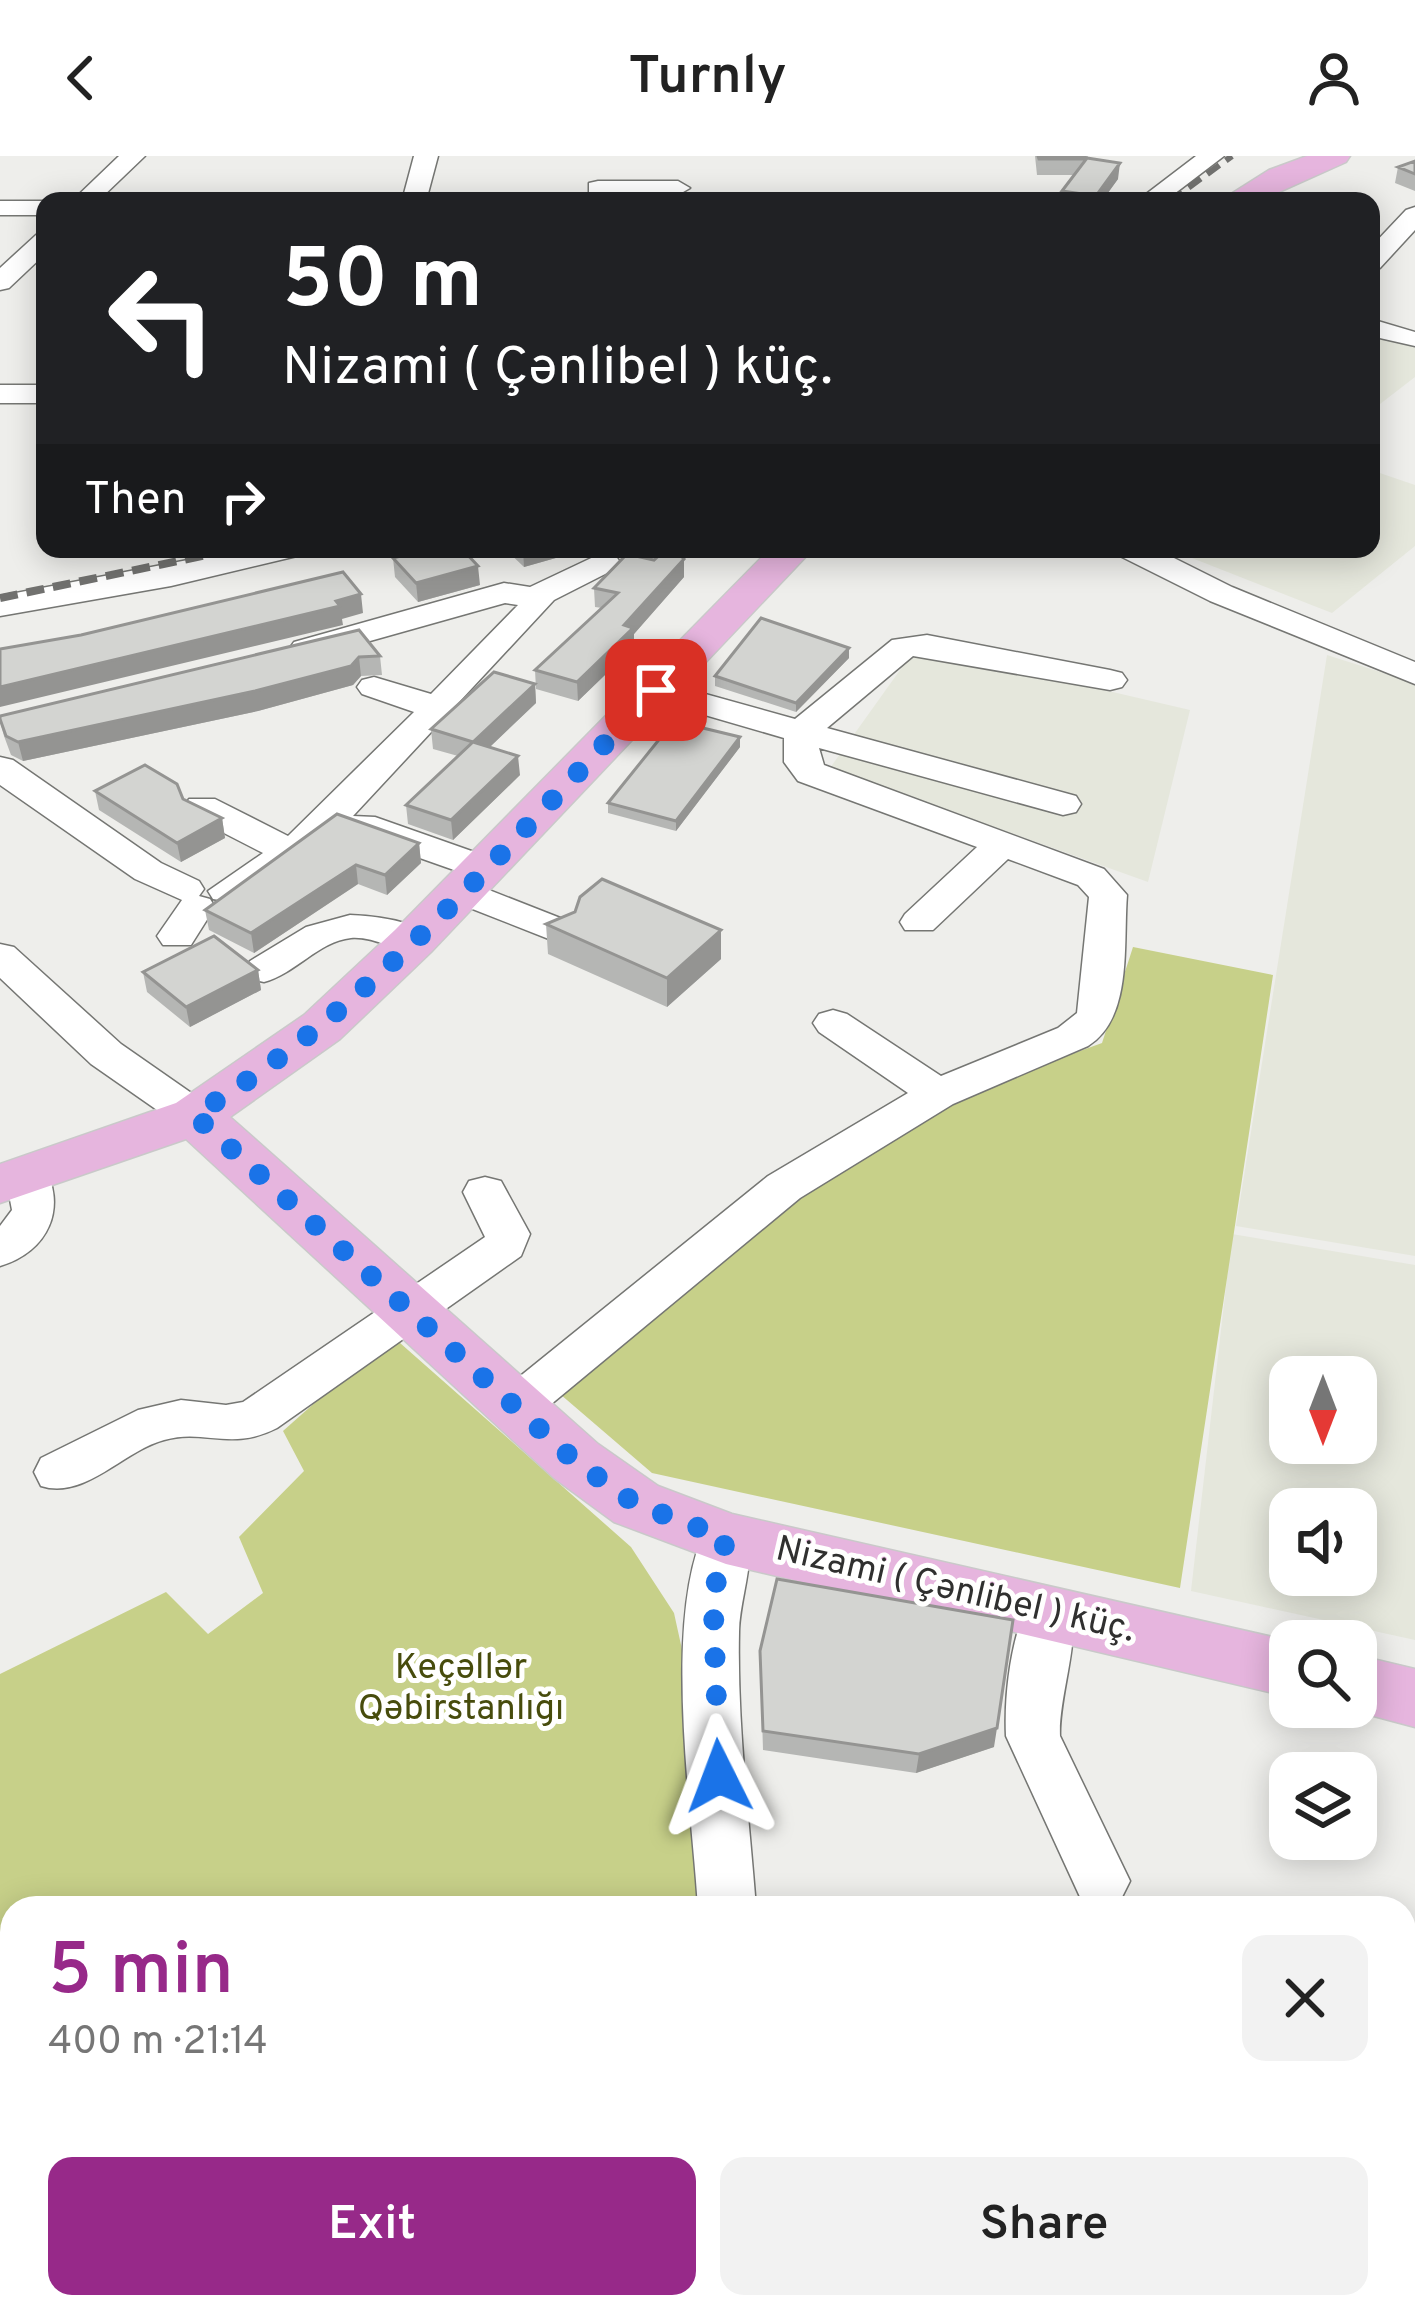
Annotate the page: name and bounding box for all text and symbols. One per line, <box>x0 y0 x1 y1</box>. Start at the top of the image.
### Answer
text: Turnly <box>628 44 787 113</box>
icon: back <box>48 45 114 111</box>
icon: person <box>1301 45 1367 111</box>
text: 50 m <box>282 231 483 337</box>
icon: left <box>84 240 240 396</box>
text: Nizami ( Çənlibel ) küç. <box>282 335 833 404</box>
icon: right <box>210 468 276 534</box>
text: Then <box>84 473 186 530</box>
pin <box>605 639 707 741</box>
icon: arrive <box>623 657 689 723</box>
north arrow <box>1269 1356 1377 1464</box>
map controls <box>1269 1356 1377 1860</box>
button: sound <box>1269 1488 1377 1596</box>
street label: Nizami ( Çənlibel ) küç. <box>771 1527 1139 1655</box>
button: search <box>1269 1620 1377 1728</box>
park label: Keçəllər Qəbirstanlığı <box>358 1646 564 1733</box>
position arrow <box>656 1713 782 1839</box>
button: layers <box>1269 1752 1377 1860</box>
text: 5 min <box>48 1928 234 2020</box>
button: close <box>1242 1935 1368 2061</box>
text: 400 m · 21:14 <box>48 2019 268 2068</box>
button: Exit <box>48 2157 696 2295</box>
button: Share <box>720 2157 1368 2295</box>

